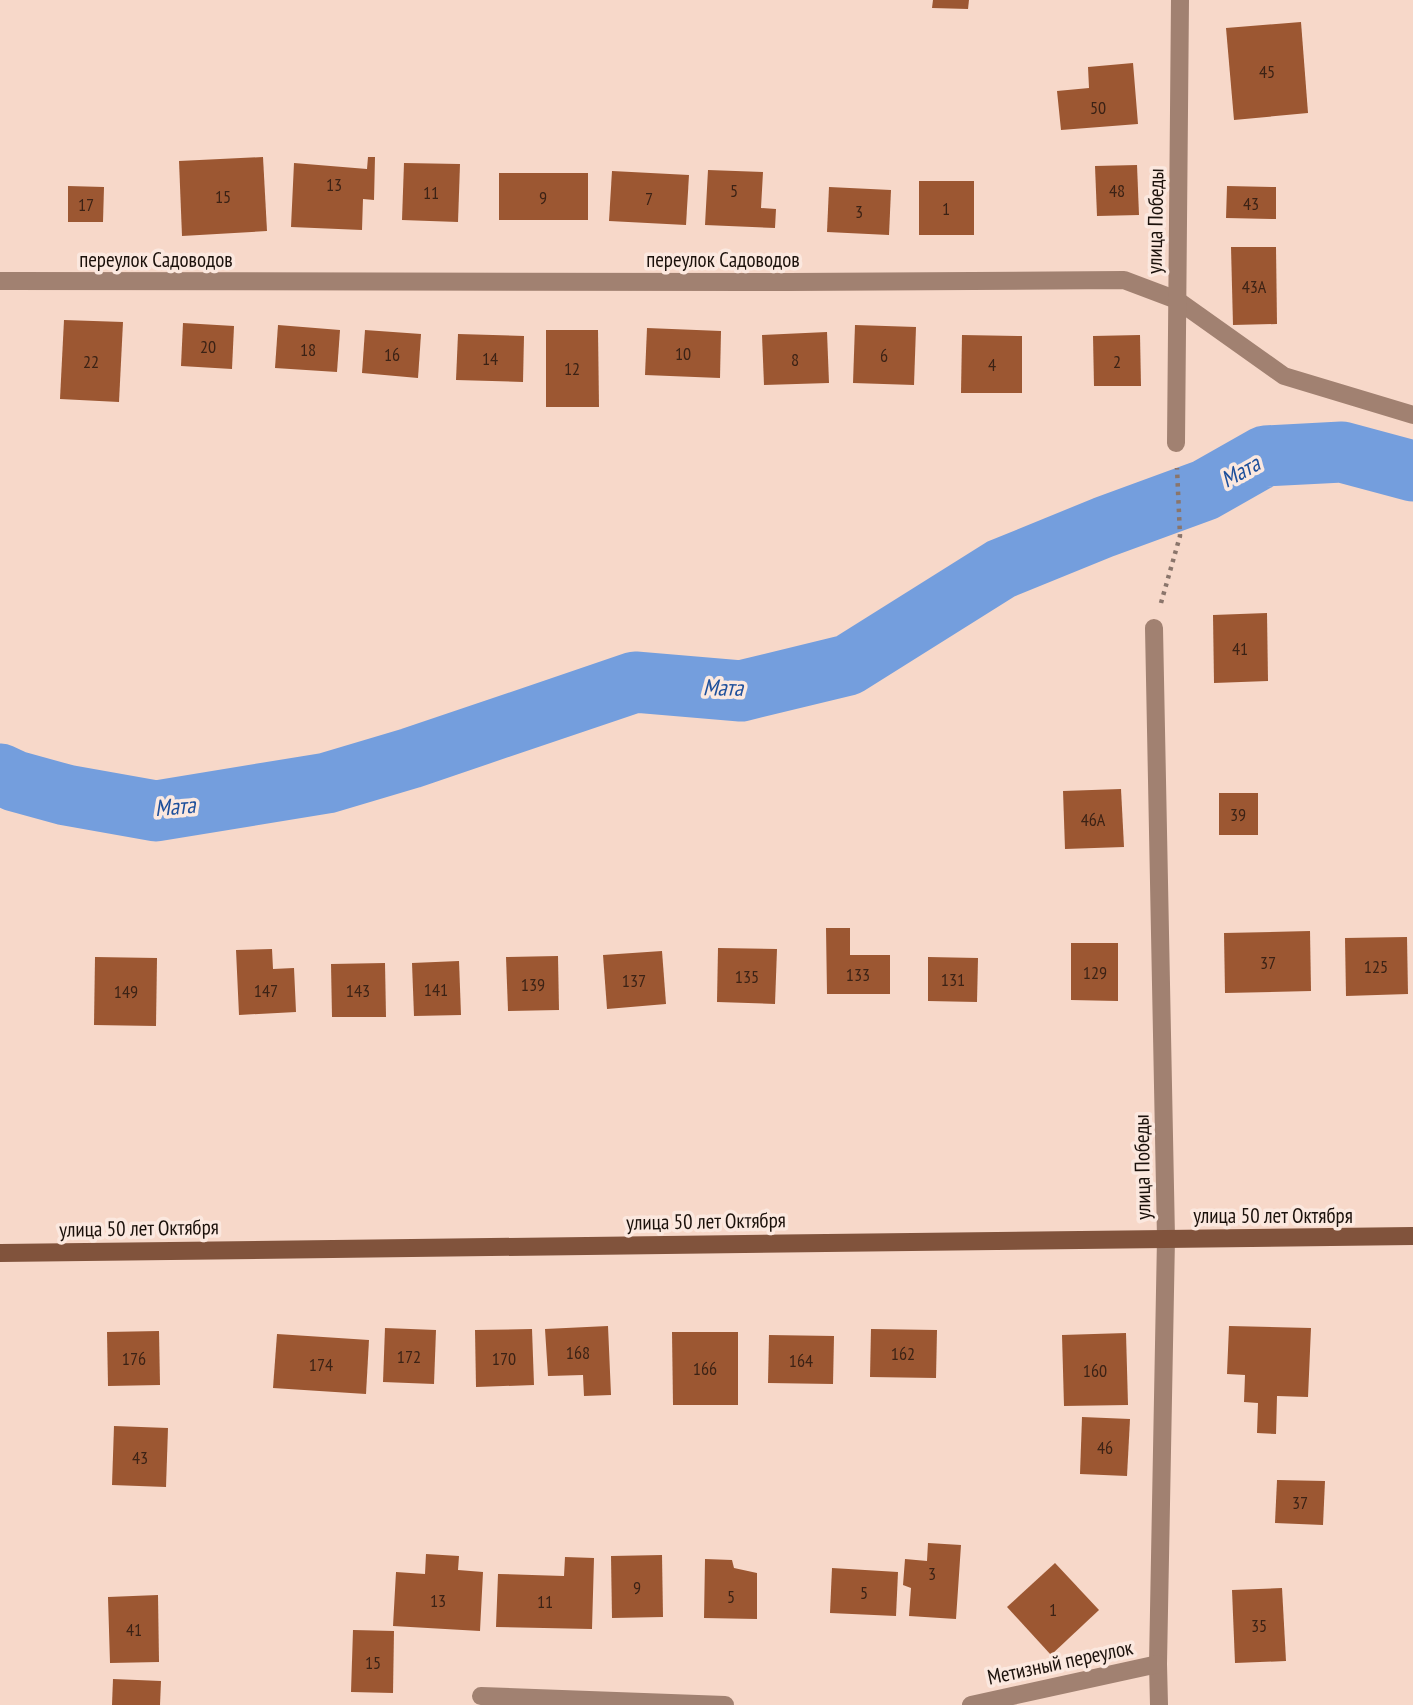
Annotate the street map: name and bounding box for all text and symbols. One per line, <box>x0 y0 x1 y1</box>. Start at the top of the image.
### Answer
house number: 45 <box>1259 60 1275 83</box>
house number: 50 <box>1090 96 1106 119</box>
street label: улица Победы <box>1141 168 1169 274</box>
house number: 13 <box>326 173 342 196</box>
house number: 5 <box>730 179 738 202</box>
house number: 48 <box>1109 179 1125 202</box>
house number: 11 <box>423 181 439 204</box>
house number: 15 <box>215 185 231 208</box>
house number: 9 <box>539 186 547 209</box>
house number: 7 <box>645 187 653 210</box>
house number: 43 <box>1243 192 1259 215</box>
house number: 17 <box>78 193 94 216</box>
house number: 1 <box>942 197 950 220</box>
house number: 3 <box>855 200 863 223</box>
street label: переулок Садоводов <box>79 246 233 273</box>
street label: переулок Садоводов <box>646 246 800 273</box>
house number: 43А <box>1242 275 1267 298</box>
house number: 20 <box>200 335 216 358</box>
house number: 18 <box>300 338 316 361</box>
house number: 10 <box>675 342 691 365</box>
house number: 16 <box>384 343 400 366</box>
house number: 6 <box>880 344 888 367</box>
house number: 14 <box>482 347 498 370</box>
house number: 8 <box>791 348 799 371</box>
house number: 22 <box>83 350 99 373</box>
house number: 2 <box>1113 350 1121 373</box>
house number: 4 <box>988 353 996 376</box>
house number: 12 <box>564 357 580 380</box>
water label: Мата <box>1215 448 1266 493</box>
house number: 41 <box>1232 637 1248 660</box>
water label: Мата <box>703 672 745 702</box>
water label: Мата <box>154 790 198 822</box>
house number: 39 <box>1230 803 1246 826</box>
house number: 46А <box>1081 808 1106 831</box>
house number: 37 <box>1260 951 1276 974</box>
house number: 125 <box>1364 955 1388 978</box>
house number: 129 <box>1083 961 1107 984</box>
house number: 133 <box>846 963 870 986</box>
house number: 135 <box>735 965 759 988</box>
house number: 131 <box>941 968 965 991</box>
house number: 137 <box>622 969 646 992</box>
house number: 139 <box>521 973 545 996</box>
house number: 141 <box>424 978 448 1001</box>
house number: 147 <box>254 979 278 1002</box>
house number: 143 <box>346 979 370 1002</box>
house number: 149 <box>114 980 138 1003</box>
street label: улица Победы <box>1128 1114 1156 1220</box>
street label: улица 50 лет Октября <box>1193 1202 1353 1229</box>
street label: улица 50 лет Октября <box>626 1206 786 1236</box>
street label: улица 50 лет Октября <box>59 1213 219 1243</box>
house number: 168 <box>566 1341 590 1364</box>
house number: 162 <box>891 1342 915 1365</box>
house number: 172 <box>397 1345 421 1368</box>
house number: 176 <box>122 1347 146 1370</box>
house number: 170 <box>492 1347 516 1370</box>
house number: 164 <box>789 1349 813 1372</box>
house number: 174 <box>309 1353 333 1376</box>
house number: 166 <box>693 1357 717 1380</box>
house number: 160 <box>1083 1359 1107 1382</box>
house number: 46 <box>1097 1436 1113 1459</box>
house number: 43 <box>132 1446 148 1469</box>
house number: 37 <box>1292 1491 1308 1514</box>
house number: 3 <box>928 1562 936 1585</box>
house number: 9 <box>633 1576 641 1599</box>
house number: 5 <box>860 1581 868 1604</box>
house number: 5 <box>727 1585 735 1608</box>
house number: 13 <box>430 1589 446 1612</box>
house number: 11 <box>537 1590 553 1613</box>
house number: 1 <box>1049 1598 1057 1621</box>
house number: 35 <box>1251 1614 1267 1637</box>
house number: 41 <box>126 1618 142 1641</box>
street label: Метизный переулок <box>985 1633 1135 1691</box>
house number: 15 <box>365 1651 381 1674</box>

